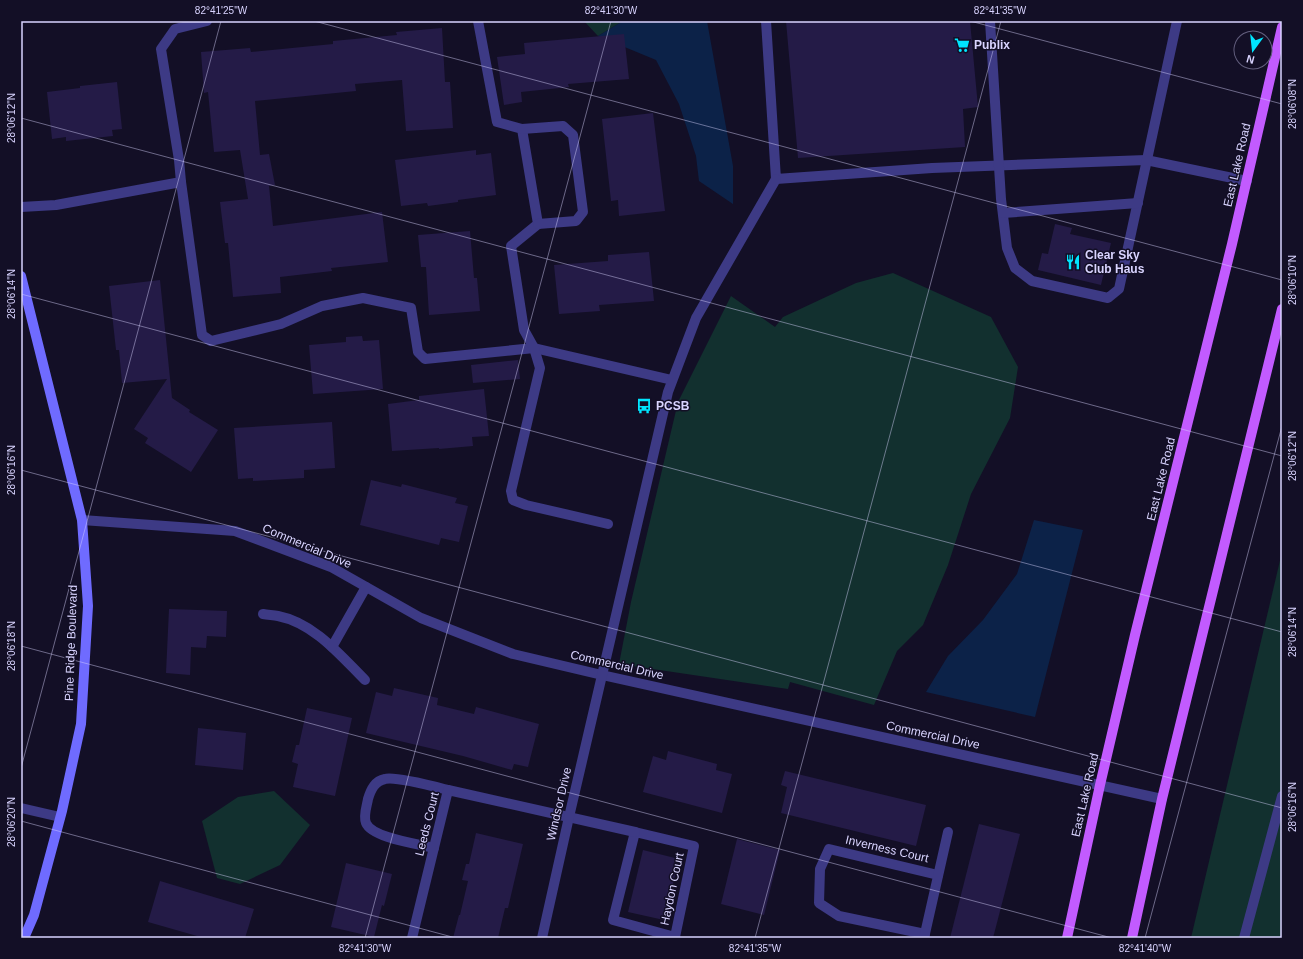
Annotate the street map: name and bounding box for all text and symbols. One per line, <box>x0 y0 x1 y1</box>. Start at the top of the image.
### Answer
text: 82°41'25"W <box>195 5 248 16</box>
text: 82°41'30"W <box>585 5 638 16</box>
text: 82°41'35"W <box>974 5 1027 16</box>
north arrow <box>1233 30 1273 70</box>
supermarket icon: Publix <box>953 36 971 54</box>
place label: Publix <box>974 38 1010 52</box>
text: N <box>1245 53 1256 66</box>
text: 28°06'08"N <box>1287 79 1298 129</box>
text: 28°06'12"N <box>6 93 17 143</box>
street label: East Lake Road <box>1221 122 1253 208</box>
place label: Clear Sky Club Haus <box>1085 248 1145 276</box>
restaurant icon: Clear Sky Club Haus <box>1064 253 1082 271</box>
text: 28°06'10"N <box>1287 255 1298 305</box>
text: 28°06'14"N <box>6 269 17 319</box>
bus stop icon: PCSB <box>635 397 653 415</box>
place label: PCSB <box>656 399 690 413</box>
text: 28°06'12"N <box>1287 431 1298 481</box>
street label: East Lake Road <box>1144 436 1178 522</box>
text: 28°06'16"N <box>6 445 17 495</box>
street label: Commercial Drive <box>260 521 354 571</box>
street label: Pine Ridge Boulevard <box>62 585 80 701</box>
text: 28°06'14"N <box>1287 607 1298 657</box>
text: 28°06'18"N <box>6 621 17 671</box>
street label: Commercial Drive <box>569 647 665 683</box>
street label: Commercial Drive <box>885 718 981 752</box>
street label: East Lake Road <box>1069 752 1101 838</box>
street label: Windsor Drive <box>544 765 574 842</box>
text: 28°06'16"N <box>1287 782 1298 832</box>
street label: Leeds Court <box>412 790 442 857</box>
text: 28°06'20"N <box>6 797 17 847</box>
street label: Inverness Court <box>844 833 930 865</box>
street label: Haydon Court <box>657 851 687 927</box>
text: 82°41'30"W <box>339 943 392 954</box>
text: 82°41'35"W <box>729 943 782 954</box>
text: 82°41'40"W <box>1119 943 1172 954</box>

